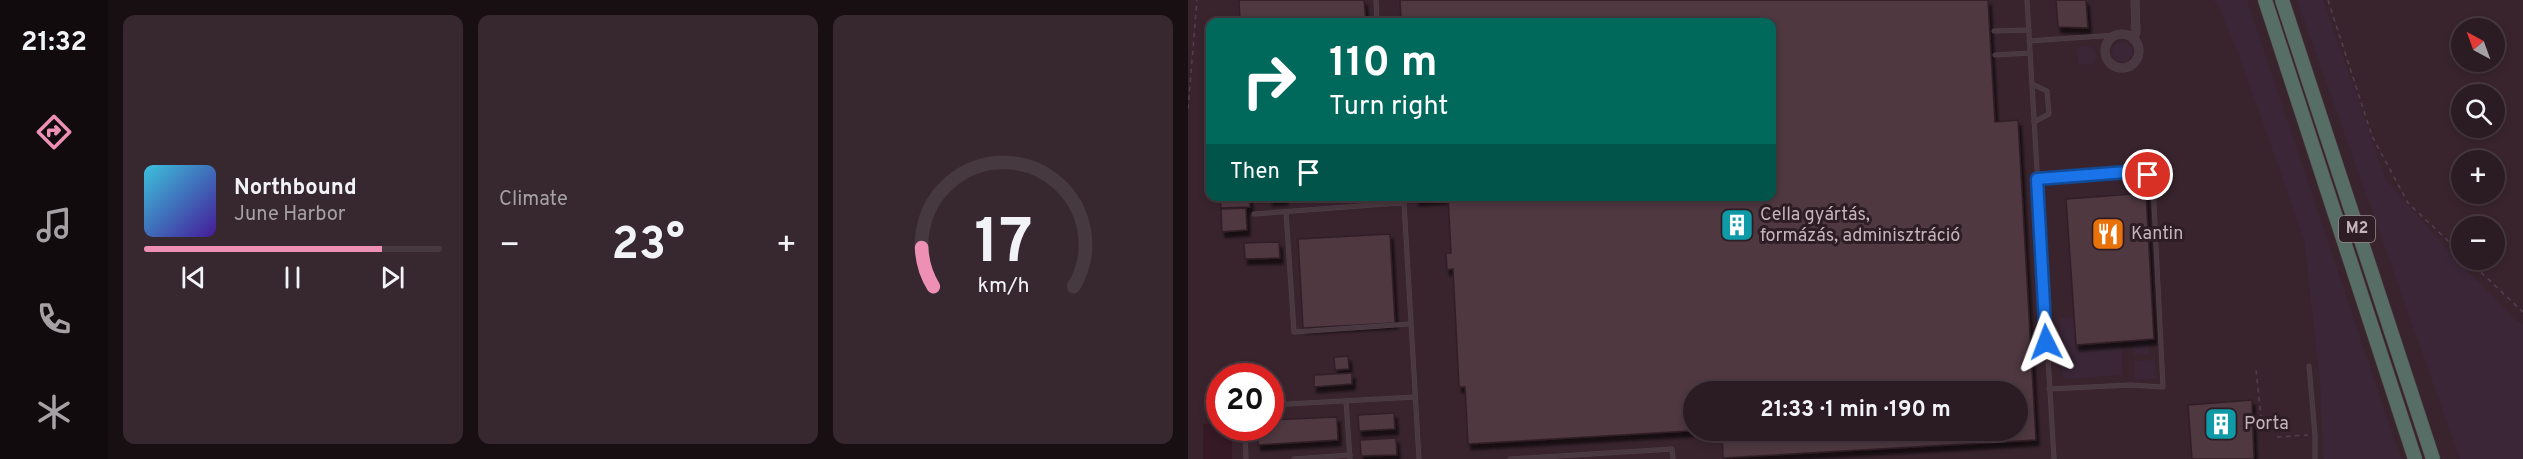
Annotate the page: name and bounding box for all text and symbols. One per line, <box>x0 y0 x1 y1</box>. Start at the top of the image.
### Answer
north arrow <box>2451 18 2505 72</box>
map controls <box>2451 18 2505 270</box>
text: 21:32 <box>21 26 87 60</box>
text: 110 m <box>1329 38 1438 91</box>
icon: right <box>1230 42 1308 120</box>
button: search <box>2451 84 2505 138</box>
text: Turn right <box>1329 90 1448 124</box>
icon: directions <box>33 111 75 153</box>
pin <box>2122 149 2173 200</box>
button: + <box>2451 150 2505 204</box>
icon: arrive <box>1292 156 1325 189</box>
icon: arrive <box>2131 158 2164 191</box>
text: Then <box>1230 159 1280 186</box>
text: Northbound <box>234 175 357 202</box>
text: Climate <box>499 187 568 213</box>
text: June Harbor <box>234 202 346 228</box>
icon: music <box>33 204 75 246</box>
place label: Cella gyártás, formázás, adminisztráció <box>1760 204 1960 248</box>
text: 17 <box>974 206 1032 285</box>
building icon: Cella gyártás, formázás, adminisztráció <box>1719 207 1755 243</box>
restaurant icon: Kantin <box>2090 216 2126 252</box>
road number: M2 <box>2339 216 2375 242</box>
button: − <box>2451 216 2505 270</box>
text: 23° <box>611 218 685 275</box>
place label: Kantin <box>2131 223 2183 246</box>
text: − <box>499 226 520 268</box>
text: + <box>776 226 797 268</box>
icon: previous <box>177 261 210 294</box>
icon: pause <box>276 261 309 294</box>
icon: next <box>376 261 409 294</box>
text: km/h <box>977 273 1029 300</box>
icon: phone <box>33 298 75 340</box>
position arrow <box>2014 310 2078 374</box>
speed limit sign: 20 <box>1206 363 1284 441</box>
icon: climate <box>33 391 75 433</box>
text: 21:33 · 1 min · 190 m <box>1760 397 1951 424</box>
building icon: Porta <box>2203 406 2239 442</box>
place label: Porta <box>2244 413 2289 436</box>

